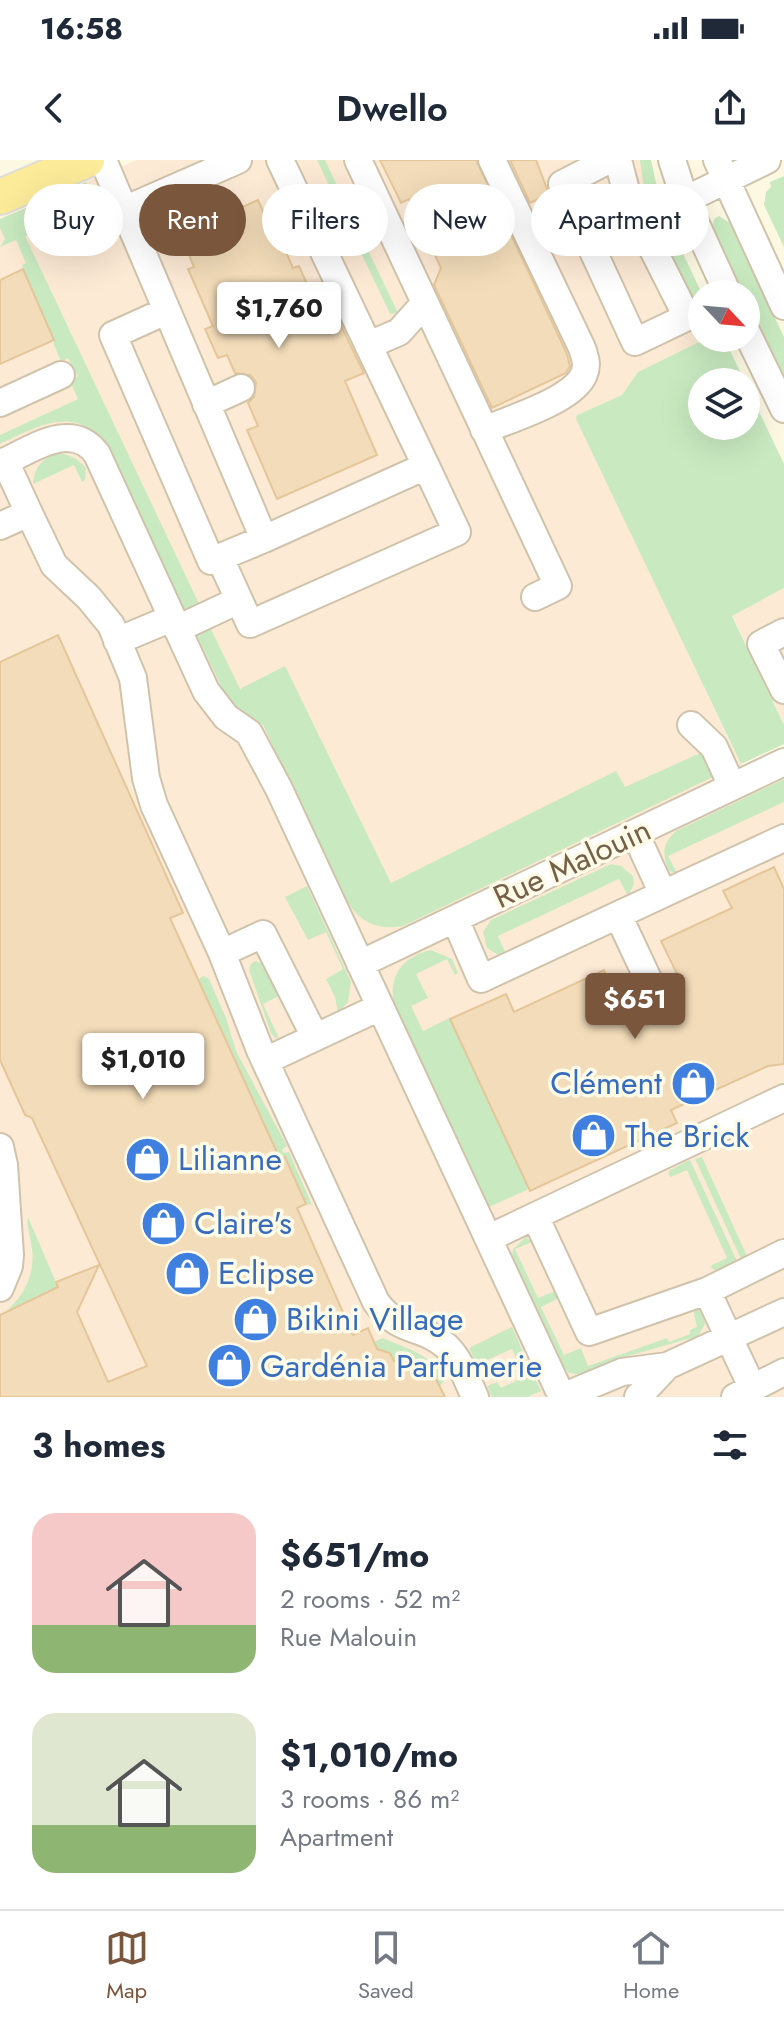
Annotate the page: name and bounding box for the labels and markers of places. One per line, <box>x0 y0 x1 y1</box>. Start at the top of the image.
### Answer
pin: $1,760 <box>214 282 344 350</box>
pin: $651 <box>588 973 682 1041</box>
pin: $1,010 <box>78 1033 208 1101</box>
shop icon: Clément <box>669 1059 717 1107</box>
place label: Clément <box>550 1060 662 1106</box>
shop icon: The Brick <box>570 1112 618 1160</box>
place label: The Brick <box>625 1113 750 1159</box>
shop icon: Lilianne <box>123 1135 171 1183</box>
place label: Lilianne <box>178 1136 282 1182</box>
shop icon: Claire's <box>139 1199 187 1247</box>
place label: Claire's <box>194 1200 292 1246</box>
shop icon: Eclipse <box>163 1249 211 1297</box>
place label: Eclipse <box>218 1250 314 1296</box>
shop icon: Bikini Village <box>231 1295 279 1343</box>
place label: Bikini Village <box>286 1296 464 1342</box>
shop icon: Gardénia Parfumerie <box>205 1342 253 1390</box>
place label: Gardénia Parfumerie <box>260 1343 542 1389</box>

